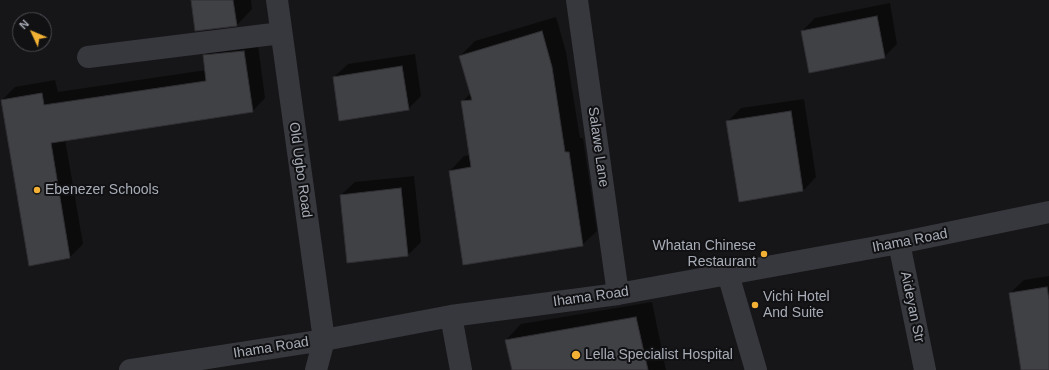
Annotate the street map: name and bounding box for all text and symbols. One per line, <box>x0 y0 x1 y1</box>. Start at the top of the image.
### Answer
north arrow <box>12 12 52 52</box>
text: N <box>17 17 31 31</box>
street label: Salawe Lane <box>584 106 612 188</box>
street label: Old Ugbo Road <box>285 121 315 219</box>
place label: Ebenezer Schools <box>45 182 159 198</box>
marker: Ebenezer Schools <box>32 185 42 195</box>
street label: Ihama Road <box>871 225 949 257</box>
place label: Whatan Chinese Restaurant <box>652 238 756 270</box>
marker: Whatan Chinese Restaurant <box>759 249 769 259</box>
street label: Aideyan Str <box>896 270 928 344</box>
street label: Ihama Road <box>552 283 630 311</box>
place label: Vichi Hotel And Suite <box>763 289 830 322</box>
marker: Vichi Hotel And Suite <box>750 300 760 310</box>
street label: Ihama Road <box>232 334 310 362</box>
place label: Lella Specialist Hospital <box>585 347 733 363</box>
marker: Lella Specialist Hospital <box>570 349 582 361</box>

